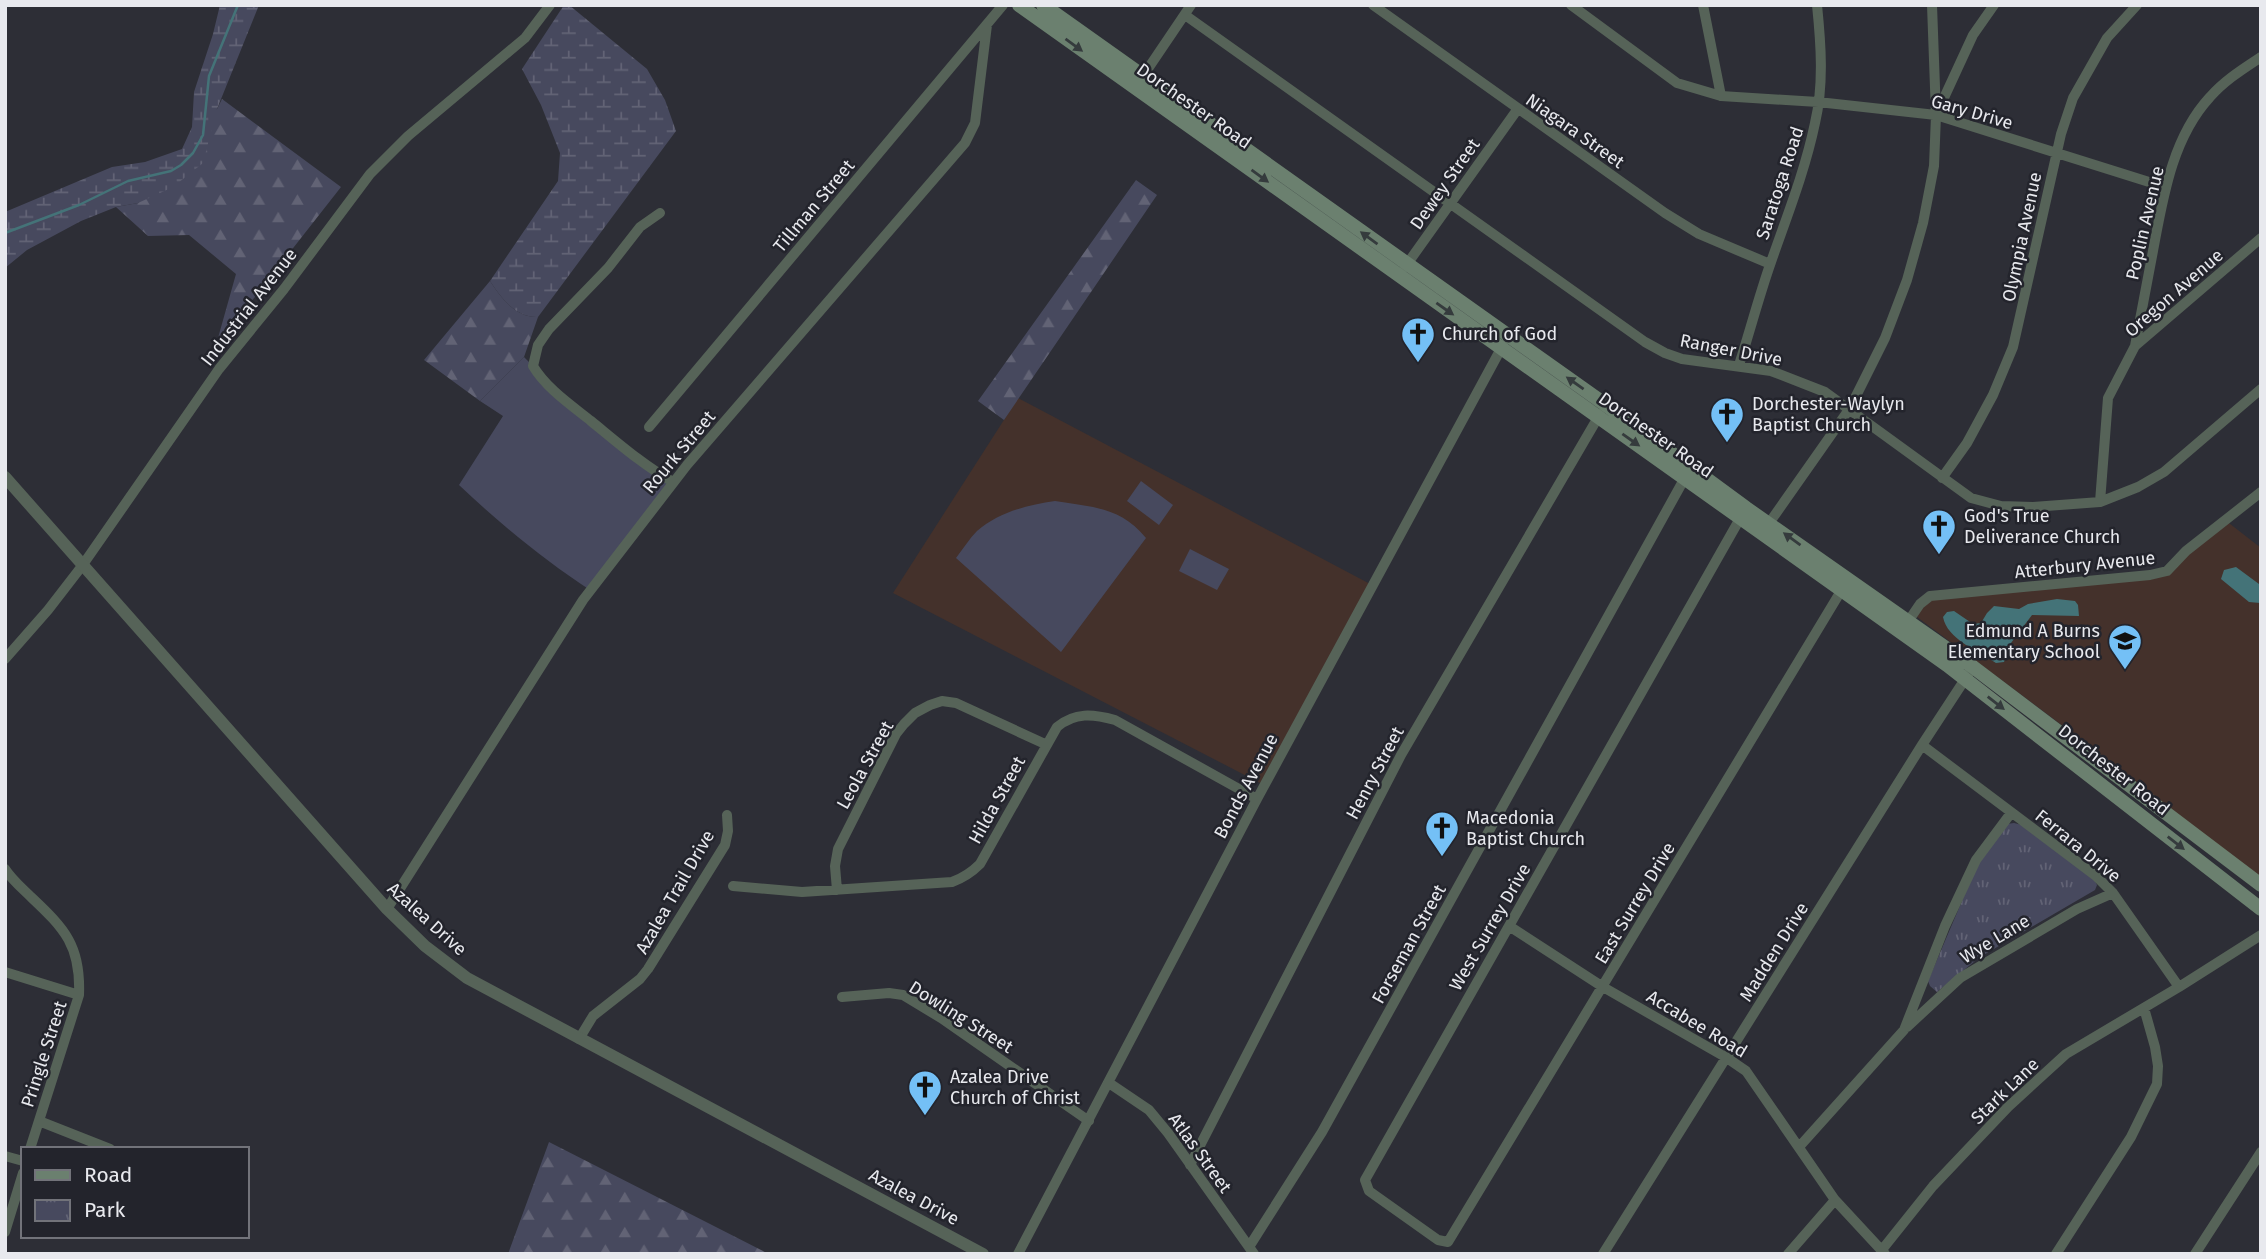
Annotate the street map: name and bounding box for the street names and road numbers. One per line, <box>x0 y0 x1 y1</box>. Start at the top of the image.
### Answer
street label: Dorchester Road <box>1132 58 1256 154</box>
street label: Niagara Street <box>1521 89 1629 173</box>
street label: Gary Drive <box>1929 90 2015 134</box>
street label: Saratoga Road <box>1751 124 1809 242</box>
street label: Dewey Street <box>1405 134 1485 234</box>
street label: Tillman Street <box>769 155 859 257</box>
street label: Poplin Avenue <box>2121 164 2169 282</box>
street label: Olympia Avenue <box>1998 170 2046 304</box>
street label: Industrial Avenue <box>196 244 302 370</box>
street label: Oregon Avenue <box>2120 244 2228 342</box>
street label: Ranger Drive <box>1678 329 1784 371</box>
street label: Dorchester Road <box>1594 387 1718 483</box>
street label: Rourk Street <box>638 406 720 498</box>
street label: Atterbury Avenue <box>2014 547 2156 583</box>
street label: Leola Street <box>832 717 898 813</box>
street label: Dorchester Road <box>2054 720 2174 820</box>
street label: Henry Street <box>1341 722 1409 823</box>
street label: Bonds Avenue <box>1209 730 1283 842</box>
street label: Hilda Street <box>964 752 1030 848</box>
street label: Ferrara Drive <box>2031 805 2125 887</box>
street label: Azalea Trail Drive <box>631 826 719 958</box>
street label: East Surrey Drive <box>1590 838 1680 968</box>
street label: West Surrey Drive <box>1445 859 1535 995</box>
street label: Azalea Drive <box>383 878 471 960</box>
street label: Forseman Street <box>1367 880 1451 1007</box>
street label: Madden Drive <box>1735 898 1813 1006</box>
street label: Wye Lane <box>1956 910 2034 968</box>
street label: Dowling Street <box>905 976 1018 1058</box>
street label: Accabee Road <box>1643 985 1751 1063</box>
street label: Pringle Street <box>16 998 72 1110</box>
street label: Stark Lane <box>1966 1053 2044 1129</box>
street label: Atlas Street <box>1164 1109 1237 1198</box>
street label: Azalea Drive <box>865 1164 963 1230</box>

